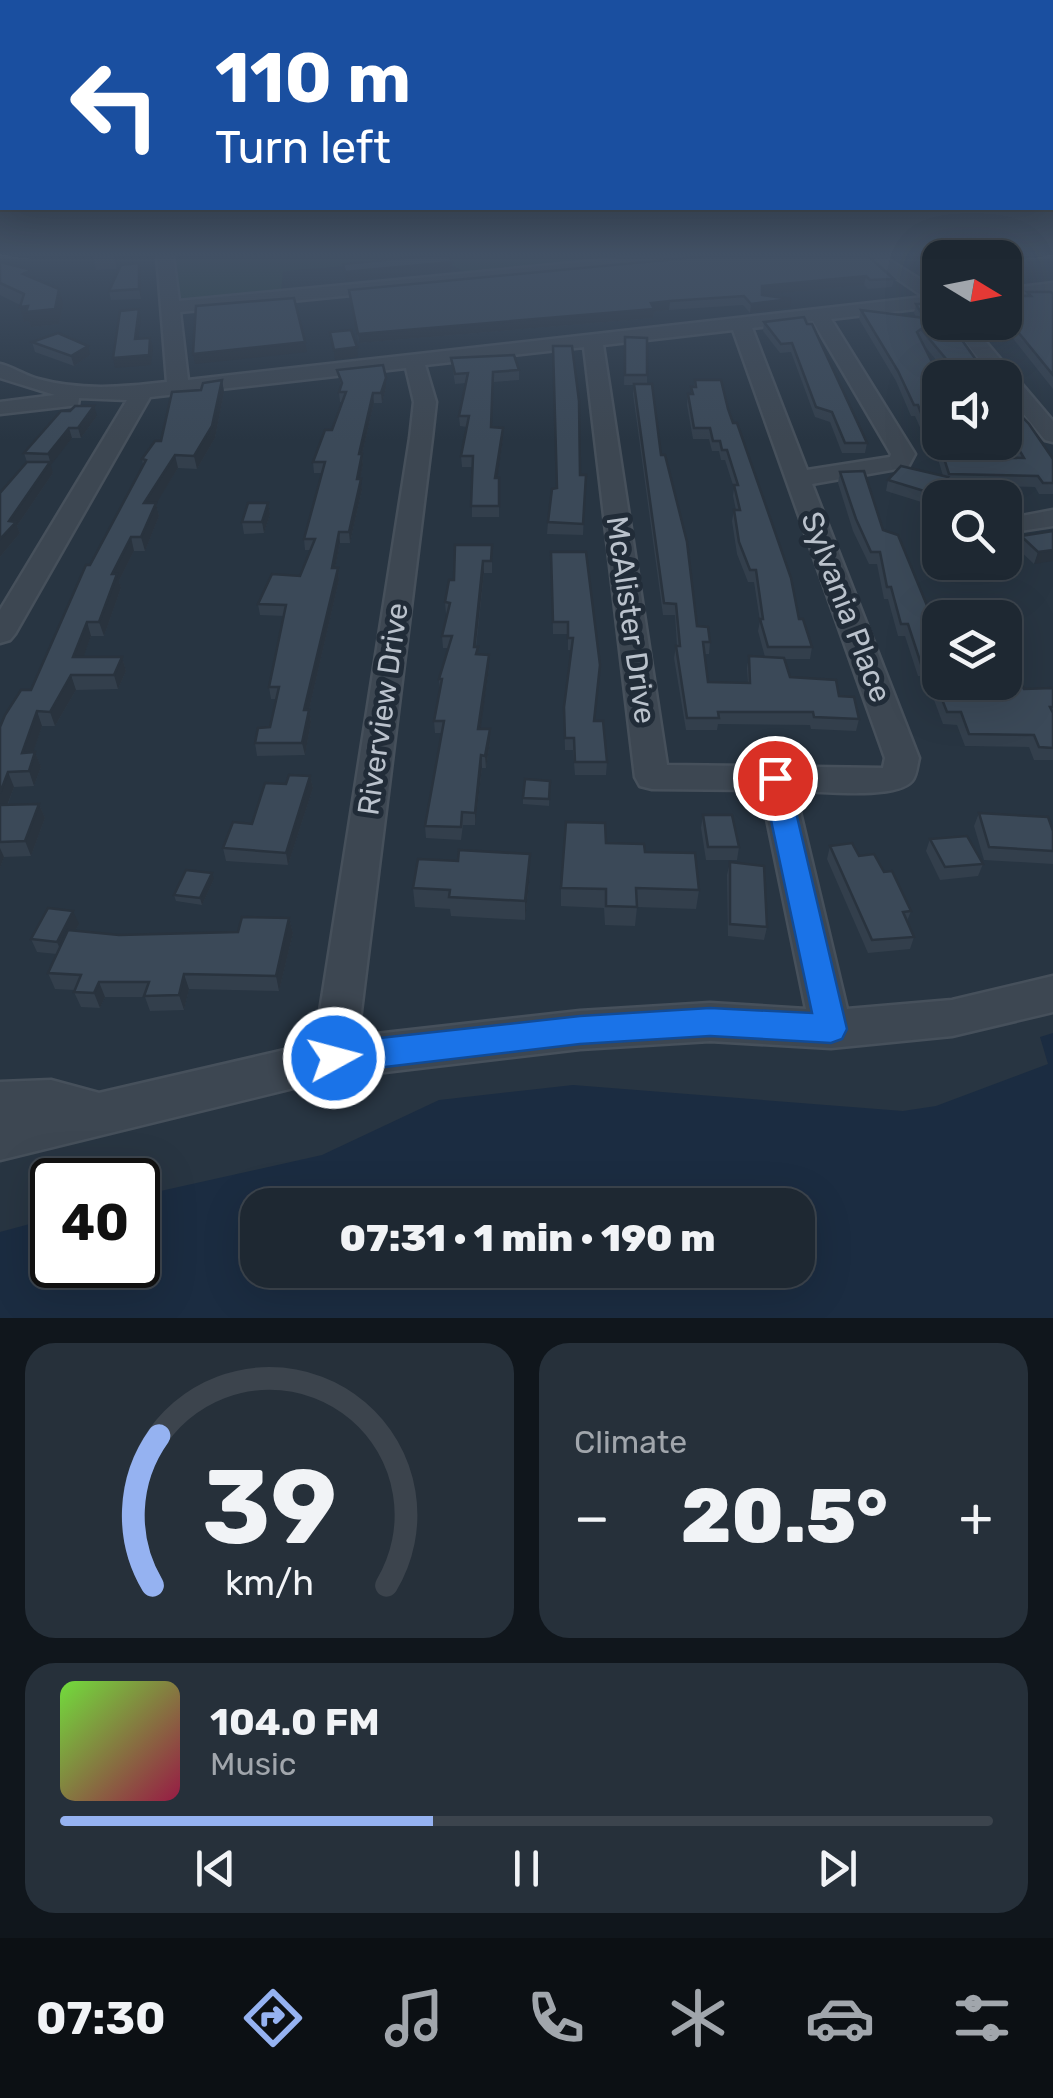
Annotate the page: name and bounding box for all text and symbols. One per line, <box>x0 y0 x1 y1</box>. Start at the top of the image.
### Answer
text: 110 m <box>215 37 411 120</box>
icon: left <box>50 40 180 170</box>
text: Turn left <box>215 121 391 174</box>
north arrow <box>922 240 1022 340</box>
map controls <box>922 240 1022 700</box>
button: sound <box>922 360 1022 460</box>
button: search <box>922 480 1022 580</box>
street label: Sylvania Place <box>793 507 899 707</box>
street label: McAlister Drive <box>599 514 663 726</box>
street label: Riverview Drive <box>350 600 416 818</box>
button: layers <box>922 600 1022 700</box>
pin <box>733 736 818 821</box>
icon: arrive <box>748 751 803 806</box>
position arrow <box>282 1006 386 1110</box>
speed limit sign: 40 <box>30 1158 160 1288</box>
text: 07:31 · 1 min · 190 m <box>339 1215 716 1261</box>
text: Climate <box>574 1423 687 1461</box>
text: 39 <box>202 1446 337 1569</box>
text: 20.5° <box>681 1472 888 1561</box>
text: − <box>574 1485 610 1550</box>
text: + <box>959 1485 993 1550</box>
text: km/h <box>225 1562 314 1604</box>
text: 104.0 FM <box>210 1699 380 1745</box>
text: Music <box>210 1745 296 1783</box>
icon: previous <box>188 1841 243 1896</box>
icon: pause <box>499 1841 554 1896</box>
icon: next <box>810 1841 865 1896</box>
icon: directions <box>238 1983 308 2053</box>
icon: music <box>379 1983 449 2053</box>
icon: phone <box>521 1983 591 2053</box>
icon: climate <box>663 1983 733 2053</box>
icon: car <box>805 1983 875 2053</box>
icon: filters <box>947 1983 1017 2053</box>
text: 07:30 <box>36 1992 166 2045</box>

